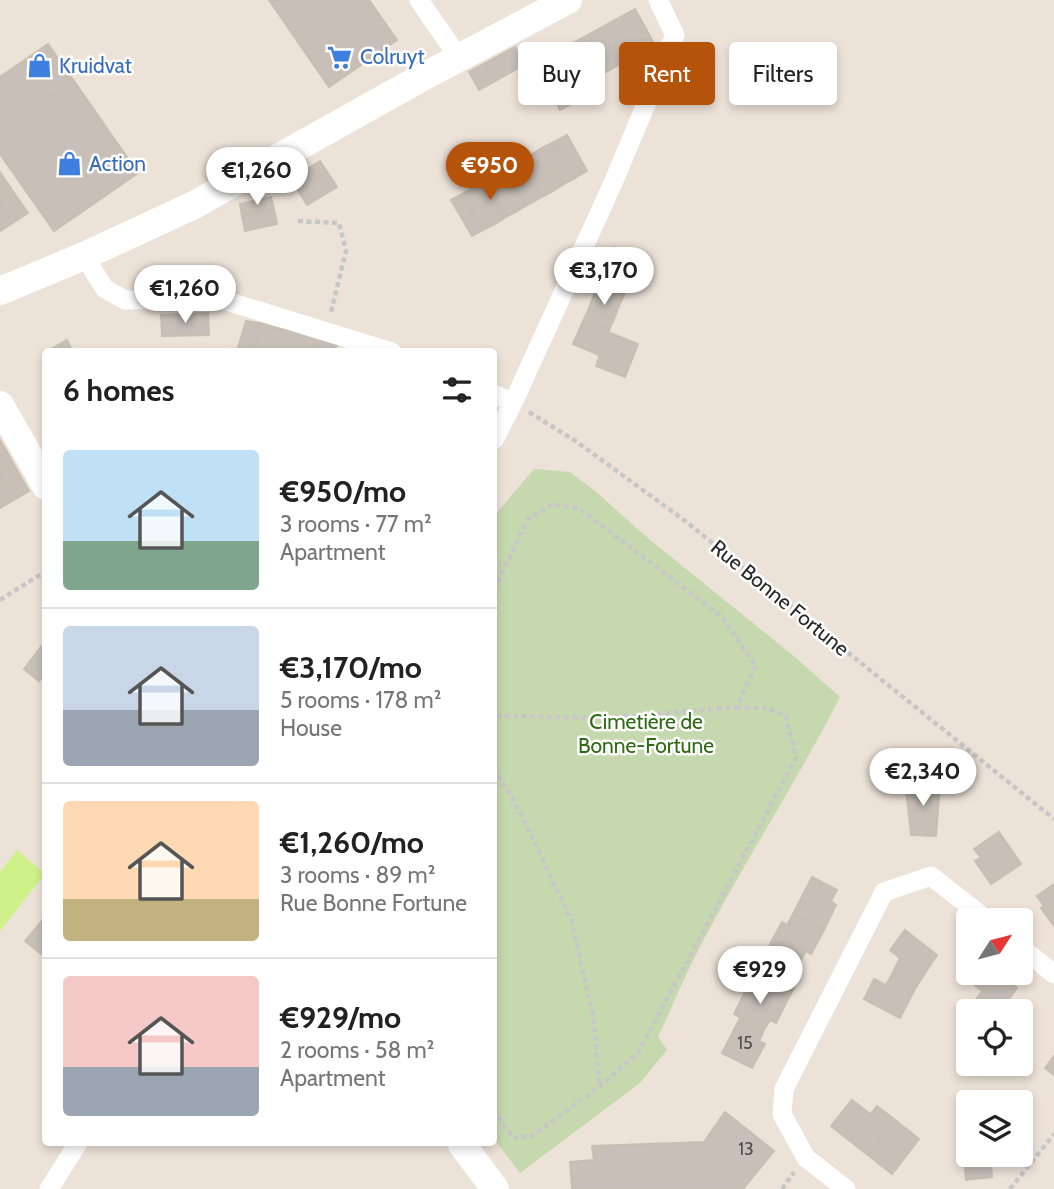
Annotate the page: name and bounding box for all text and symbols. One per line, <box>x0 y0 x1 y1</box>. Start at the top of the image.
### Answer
chip: Buy <box>518 42 605 105</box>
chip: Rent <box>619 42 715 105</box>
chip: Filters <box>729 42 837 105</box>
supermarket icon: Colruyt <box>326 43 354 71</box>
place label: Colruyt <box>360 44 424 69</box>
shop icon: Kruidvat <box>25 52 53 80</box>
place label: Kruidvat <box>59 53 132 78</box>
pin: €950 <box>449 142 531 202</box>
pin: €1,260 <box>200 148 314 207</box>
shop icon: Action <box>55 150 83 178</box>
place label: Action <box>89 151 146 176</box>
text: €950 <box>462 151 518 179</box>
text: €1,260 <box>222 156 292 184</box>
pin: €3,170 <box>547 247 661 307</box>
text: €3,170 <box>570 256 638 284</box>
pin: €1,260 <box>128 266 242 325</box>
text: €1,260 <box>150 274 220 302</box>
icon: filters <box>438 371 476 409</box>
text: 6 homes <box>63 372 174 409</box>
text: €950/mo <box>280 473 406 510</box>
icon: home <box>119 478 203 562</box>
text: 3 rooms · 77 m² <box>280 510 432 538</box>
street label: Rue Bonne Fortune <box>706 534 855 661</box>
text: Apartment <box>280 538 385 566</box>
text: €3,170/mo <box>280 649 422 686</box>
icon: home <box>119 654 203 738</box>
text: 5 rooms · 178 m² <box>280 686 441 714</box>
park label: Cimetière de Bonne-Fortune <box>578 709 714 758</box>
text: House <box>280 714 342 742</box>
pin: €2,340 <box>866 748 980 808</box>
text: €2,340 <box>885 757 961 785</box>
text: €1,260/mo <box>280 824 424 861</box>
icon: home <box>119 829 203 913</box>
text: 3 rooms · 89 m² <box>280 861 435 889</box>
text: Rue Bonne Fortune <box>280 889 467 917</box>
north arrow <box>956 908 1032 985</box>
map controls <box>956 908 1033 1167</box>
pin: €929 <box>719 946 801 1006</box>
text: €929 <box>734 955 786 983</box>
text: €929/mo <box>280 999 401 1036</box>
button: locate <box>956 999 1033 1076</box>
icon: home <box>119 1004 203 1088</box>
house number: 15 <box>737 1032 753 1054</box>
text: 2 rooms · 58 m² <box>280 1036 434 1064</box>
text: Apartment <box>280 1064 385 1092</box>
button: layers <box>956 1090 1033 1167</box>
house number: 13 <box>738 1138 754 1160</box>

